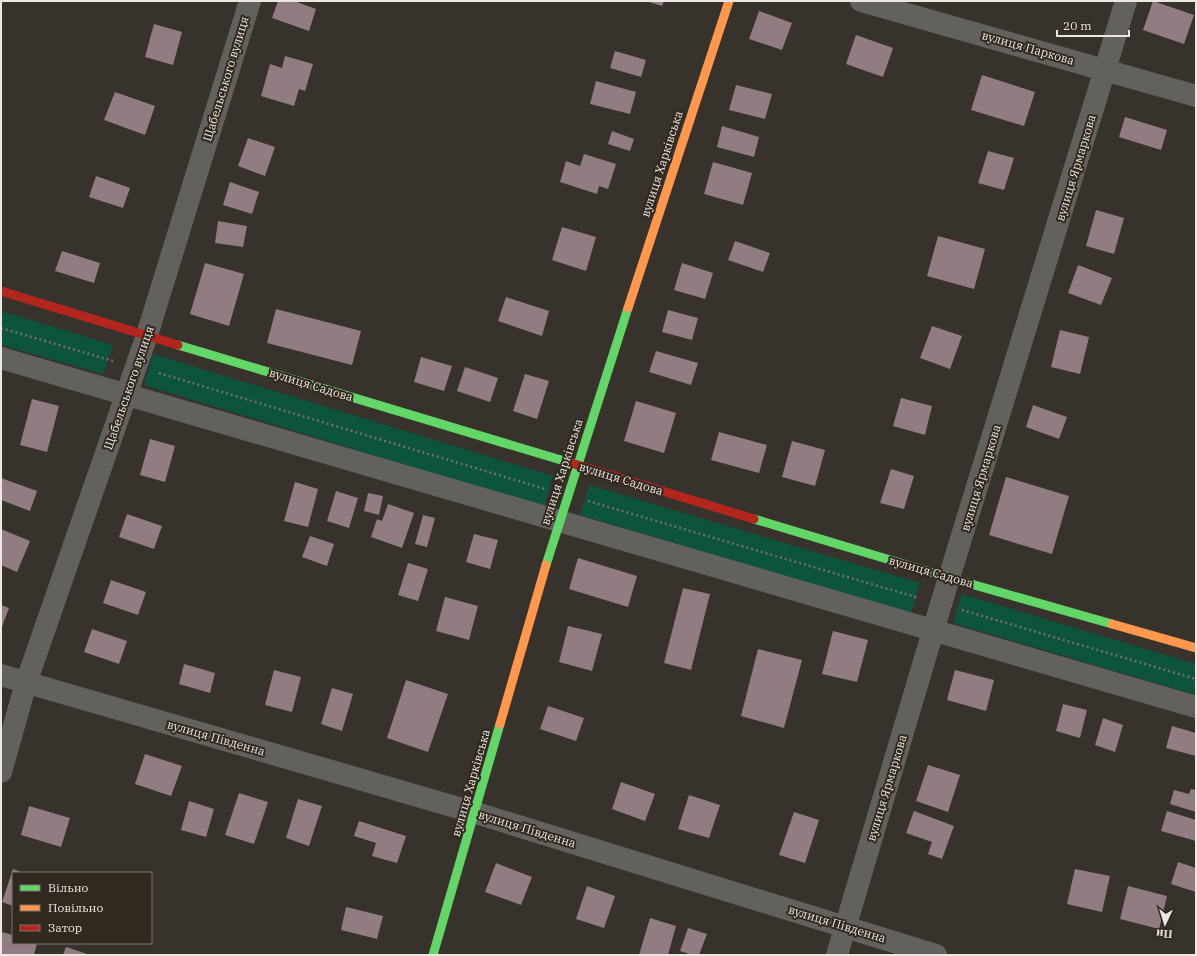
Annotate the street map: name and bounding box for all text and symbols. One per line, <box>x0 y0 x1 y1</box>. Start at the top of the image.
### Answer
scale bar <box>1057 12 1129 38</box>
street label: Щабельського вулиця <box>199 14 252 143</box>
text: 20 m <box>1063 18 1092 33</box>
street label: вулиця Паркова <box>980 27 1077 68</box>
street label: вулиця Харківська <box>637 108 686 219</box>
street label: вулиця Ярмаркова <box>1052 112 1099 223</box>
street label: Щабельського вулиця <box>100 324 157 452</box>
street label: вулиця Садова <box>267 365 355 405</box>
street label: вулиця Харківська <box>537 416 586 527</box>
street label: вулиця Ярмаркова <box>957 422 1004 533</box>
street label: вулиця Садова <box>577 459 665 499</box>
street label: вулиця Садова <box>887 552 975 591</box>
street label: вулиця Південна <box>165 716 267 759</box>
street label: вулиця Харківська <box>448 727 493 838</box>
street label: вулиця Ярмаркова <box>863 732 910 843</box>
street label: вулиця Південна <box>477 807 578 851</box>
legend <box>12 872 152 944</box>
text: Вільно <box>48 880 89 895</box>
text: Повільно <box>48 900 103 915</box>
street label: вулиця Південна <box>787 902 888 946</box>
north arrow <box>1145 904 1185 944</box>
text: Затор <box>48 920 82 935</box>
text: Пн <box>1155 926 1173 942</box>

